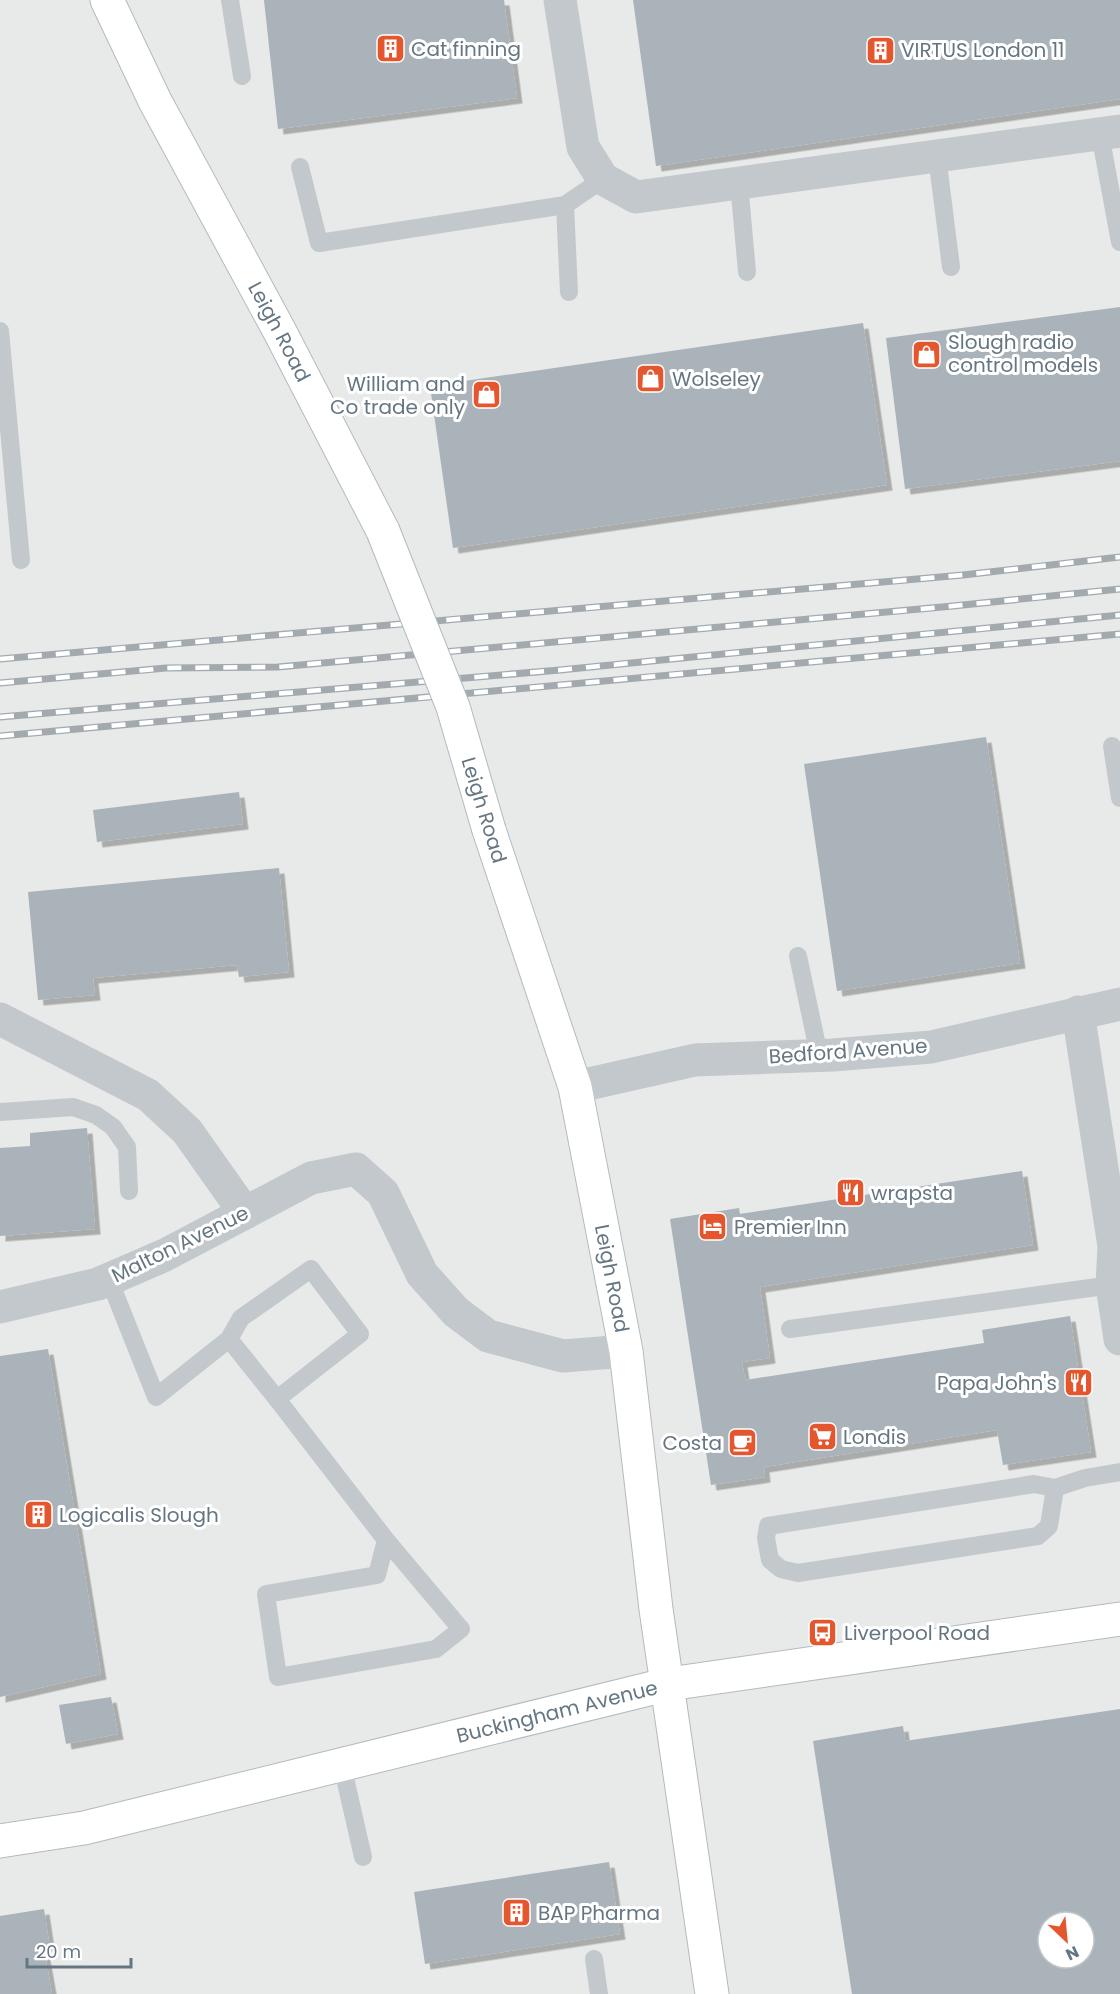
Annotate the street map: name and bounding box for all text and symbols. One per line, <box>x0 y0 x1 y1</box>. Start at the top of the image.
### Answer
building icon: Cat finning <box>374 33 406 65</box>
building icon: VIRTUS London 11 <box>864 34 896 66</box>
place label: Cat finning <box>411 35 521 63</box>
place label: VIRTUS London 11 <box>901 36 1065 64</box>
street label: Leigh Road <box>241 277 317 387</box>
place label: Slough radio control models <box>948 328 1098 379</box>
shop icon: Slough radio control models <box>911 338 943 370</box>
shop icon: Wolseley <box>635 363 667 395</box>
place label: Wolseley <box>672 365 761 393</box>
place label: William and Co trade only <box>330 370 465 421</box>
shop icon: William and Co trade only <box>470 379 502 411</box>
street label: Leigh Road <box>455 753 513 867</box>
street label: Bedford Avenue <box>768 1031 928 1071</box>
restaurant icon: wrapsta <box>834 1177 866 1209</box>
place label: wrapsta <box>871 1179 953 1207</box>
street label: Malton Avenue <box>107 1199 253 1289</box>
hotel icon: Premier Inn <box>697 1211 729 1243</box>
place label: Premier Inn <box>734 1213 847 1241</box>
street label: Leigh Road <box>588 1222 636 1335</box>
restaurant icon: Papa John's <box>1062 1367 1094 1399</box>
place label: Papa John's <box>937 1369 1057 1397</box>
supermarket icon: Londis <box>806 1421 838 1453</box>
place label: Londis <box>843 1423 906 1451</box>
cafe icon: Costa <box>727 1427 759 1459</box>
place label: Costa <box>663 1429 722 1457</box>
building icon: Logicalis Slough <box>22 1499 54 1531</box>
place label: Logicalis Slough <box>59 1501 219 1529</box>
bus stop icon: Liverpool Road <box>807 1617 839 1649</box>
place label: Liverpool Road <box>844 1619 990 1647</box>
street label: Buckingham Avenue <box>453 1673 660 1750</box>
building icon: BAP Pharma <box>501 1897 533 1929</box>
place label: BAP Pharma <box>538 1899 660 1927</box>
north arrow <box>1036 1910 1096 1970</box>
scale bar <box>27 1931 130 1969</box>
text: 20 m <box>36 1939 81 1964</box>
text: N <box>1062 1940 1083 1966</box>

